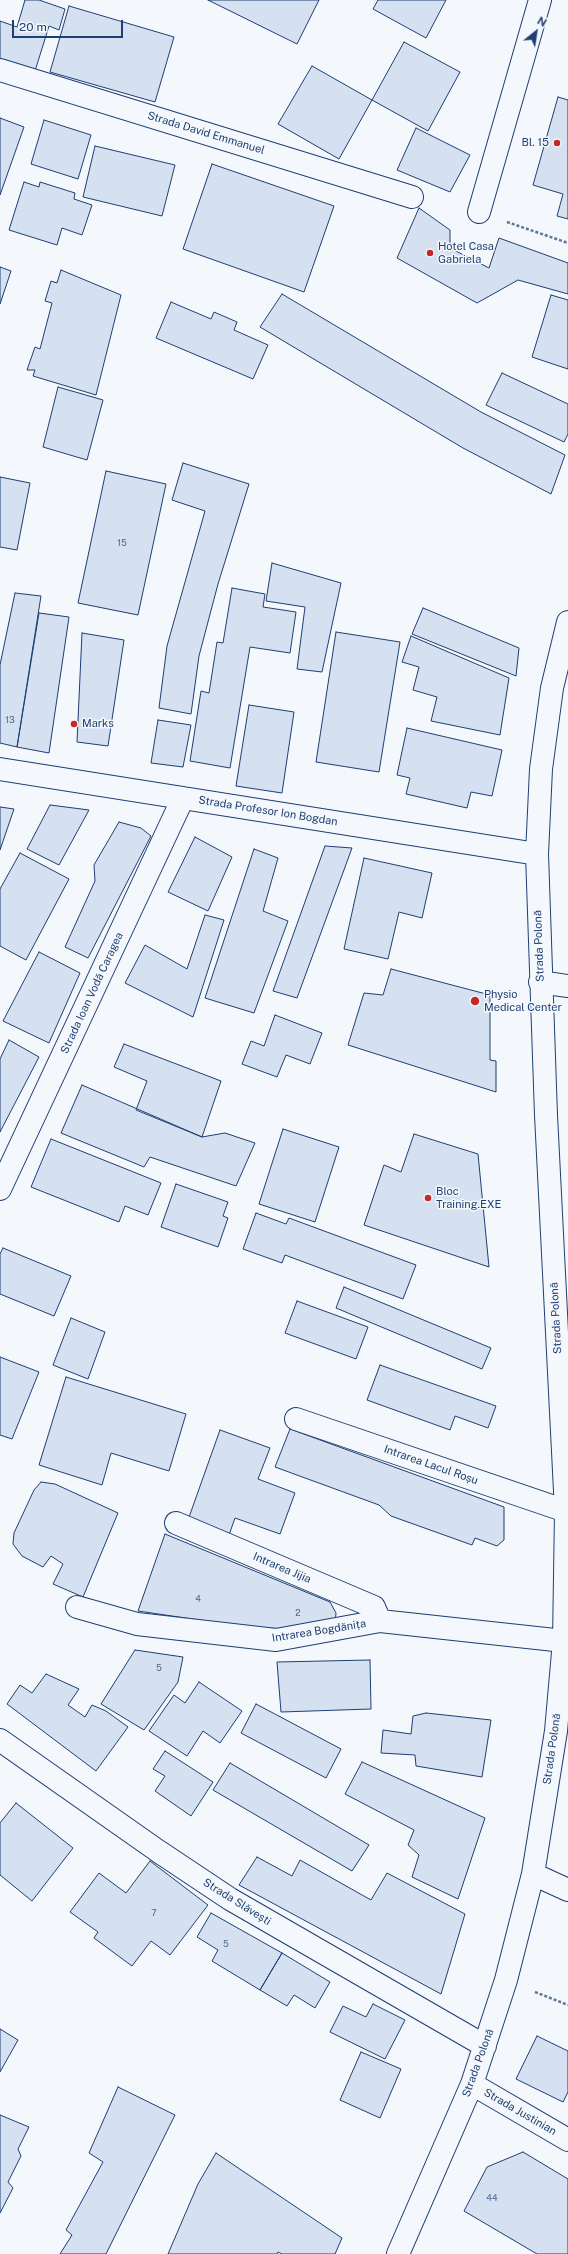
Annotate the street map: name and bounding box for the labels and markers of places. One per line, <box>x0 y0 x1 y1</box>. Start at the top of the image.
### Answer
place label: Bl. 15 <box>522 136 549 150</box>
marker: Bl. 15 <box>552 138 562 148</box>
place label: Hotel Casa Gabriela <box>438 240 494 266</box>
marker: Hotel Casa Gabriela <box>425 248 435 258</box>
place label: Marks <box>82 717 114 731</box>
marker: Marks <box>69 719 79 729</box>
place label: Physio Medical Center <box>484 988 562 1014</box>
marker: Physio Medical Center <box>469 995 481 1007</box>
place label: Bloc Training.EXE <box>436 1185 501 1211</box>
marker: Bloc Training.EXE <box>423 1193 433 1203</box>

